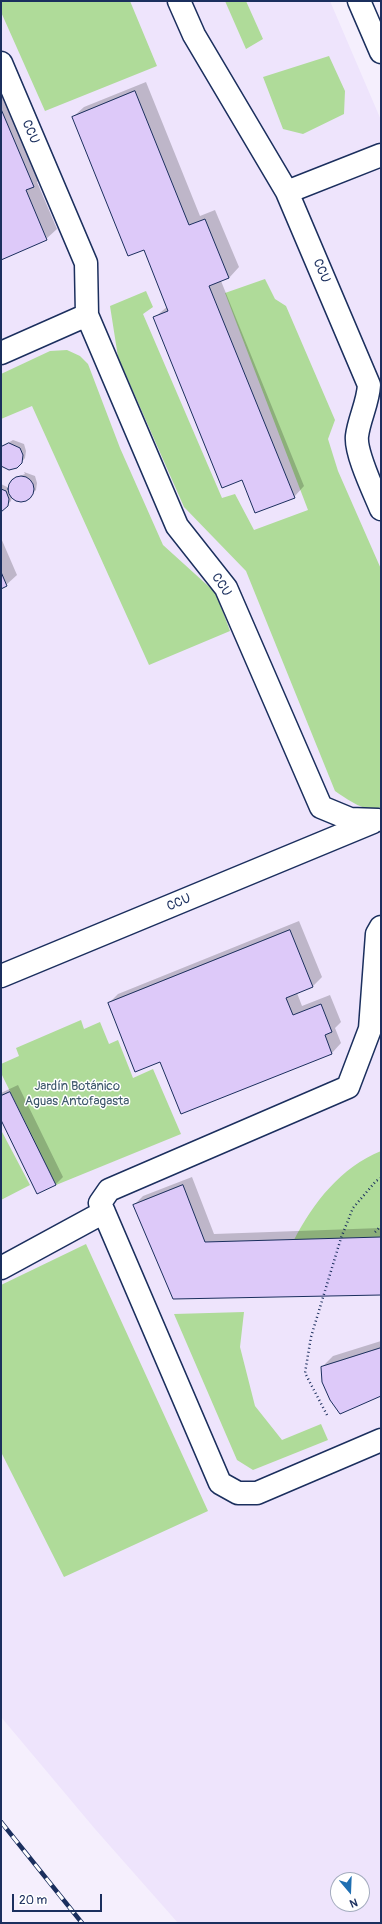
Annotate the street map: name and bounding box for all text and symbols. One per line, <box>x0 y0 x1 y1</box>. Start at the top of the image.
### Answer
street label: CCU <box>18 118 42 146</box>
street label: CCU <box>309 257 333 285</box>
street label: CCU <box>208 570 234 600</box>
street label: CCU <box>165 891 193 915</box>
park label: Jardín Botánico Aguas Antofagasta <box>25 1079 129 1110</box>
north arrow <box>330 1872 370 1912</box>
scale bar <box>14 1886 104 1912</box>
text: 20 m <box>19 1893 47 1908</box>
text: N <box>348 1896 359 1910</box>

